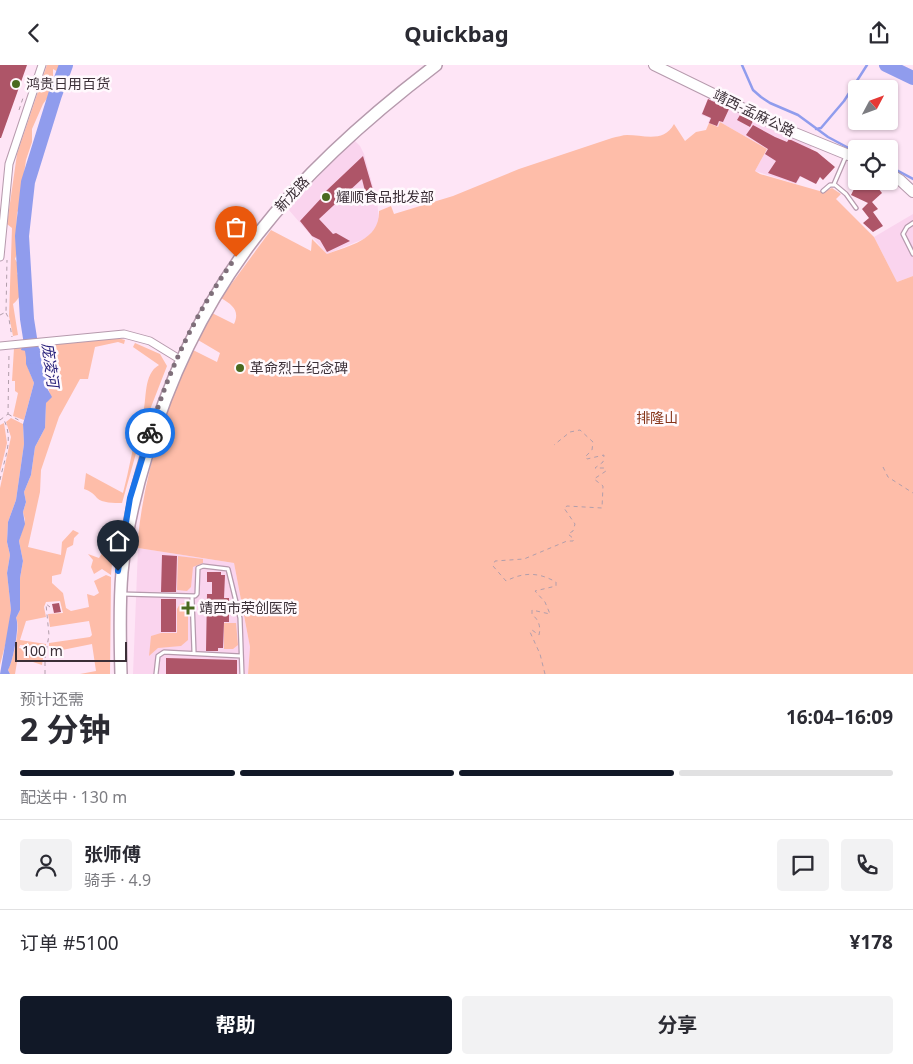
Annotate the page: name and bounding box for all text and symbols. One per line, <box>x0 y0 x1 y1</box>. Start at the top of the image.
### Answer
text: Quickbag <box>404 18 509 48</box>
icon: back <box>20 19 48 47</box>
icon: share <box>865 19 893 47</box>
place label: 鸿贵日用百货 <box>26 74 110 93</box>
marker: 鸿贵日用百货 <box>10 78 22 90</box>
north arrow <box>848 80 898 130</box>
map controls <box>848 80 898 190</box>
street label: 靖西-孟麻公路 <box>710 85 798 140</box>
button: locate <box>848 140 898 190</box>
street label: 新龙路 <box>270 172 313 215</box>
place label: 耀顺食品批发部 <box>336 187 434 206</box>
marker: 耀顺食品批发部 <box>320 191 332 203</box>
pin <box>215 206 257 257</box>
icon: bag <box>222 213 250 241</box>
water label: 庞凌河 <box>38 341 64 391</box>
place label: 革命烈士纪念碑 <box>250 358 348 377</box>
marker: 革命烈士纪念碑 <box>234 362 246 374</box>
courier <box>125 408 175 458</box>
park label: 排隆山 <box>636 408 678 427</box>
icon: bike <box>136 419 164 447</box>
pin <box>97 520 139 571</box>
icon: home <box>104 527 132 555</box>
place label: 靖西市荣创医院 <box>199 598 297 617</box>
marker: 靖西市荣创医院 <box>181 601 195 615</box>
scale bar <box>15 639 128 662</box>
text: 100 m <box>22 641 63 660</box>
text: 预计还需 <box>20 688 84 710</box>
text: 16:04–16:09 <box>786 704 893 730</box>
text: 2 分钟 <box>20 707 111 750</box>
text: 配送中 · 130 m <box>20 786 127 808</box>
button: person <box>20 839 72 891</box>
button: chat <box>777 839 829 891</box>
button: phone <box>841 839 893 891</box>
text: 张师傅 <box>84 841 141 867</box>
text: 骑手 · 4.9 <box>84 869 151 891</box>
text: ¥178 <box>850 929 893 955</box>
text: 订单 #5100 <box>20 930 119 956</box>
button: 帮助 <box>20 996 452 1054</box>
button: 分享 <box>462 996 893 1054</box>

